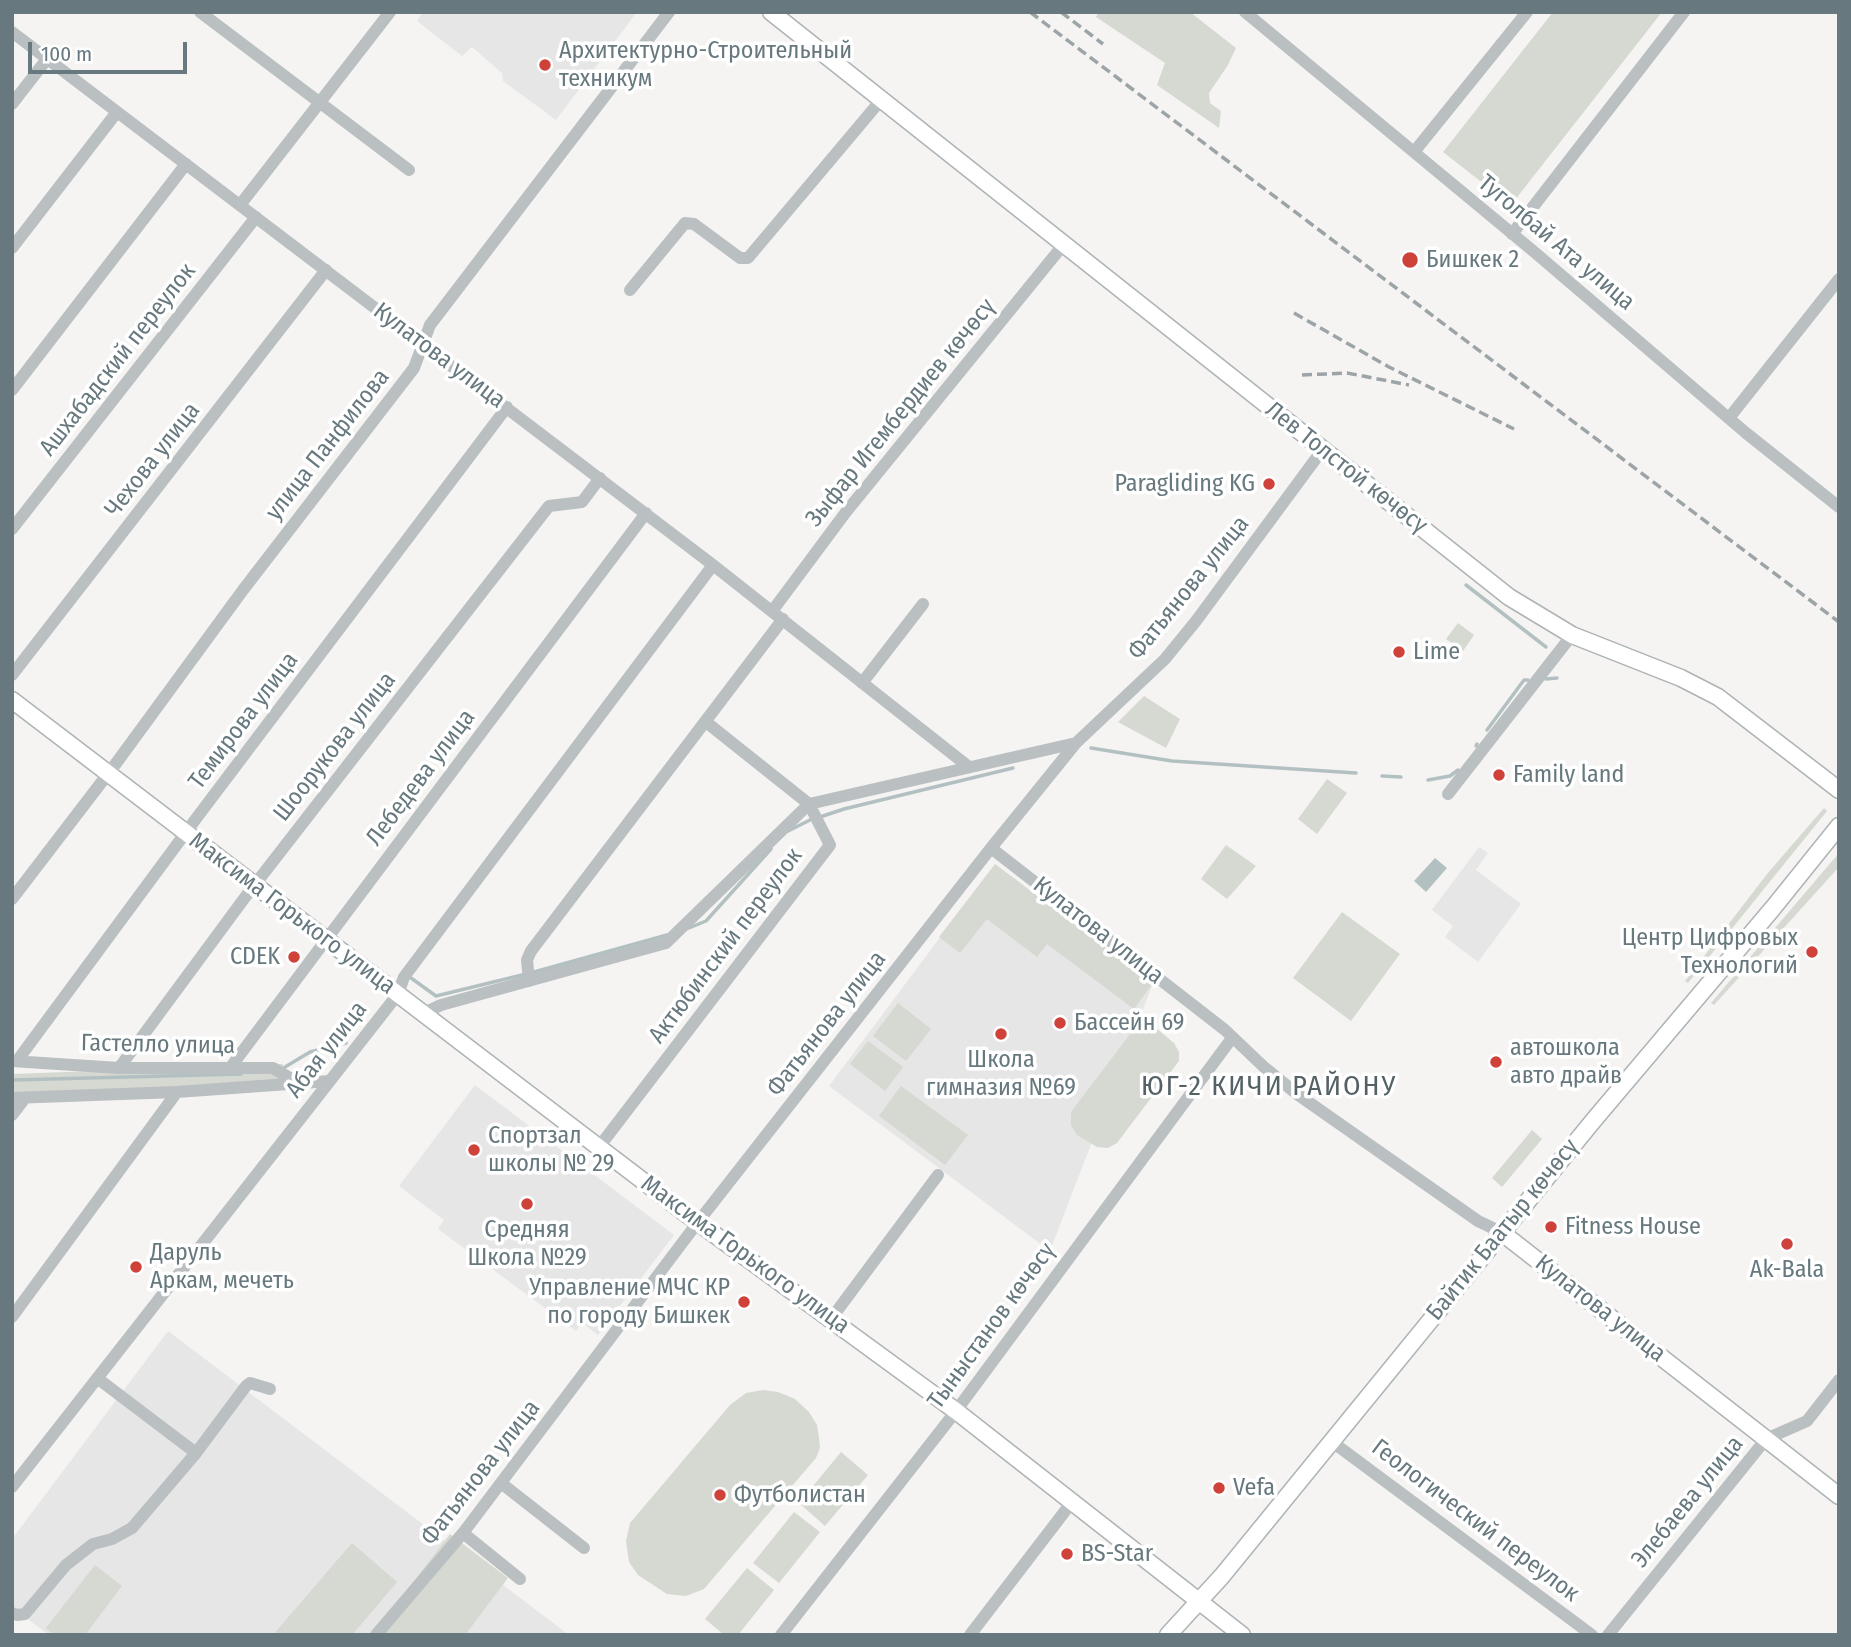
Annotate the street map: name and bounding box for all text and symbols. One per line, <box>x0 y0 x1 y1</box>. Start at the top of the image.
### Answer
scale bar <box>32 28 191 72</box>
place label: Архитектурно-Строительный техникум <box>559 37 852 93</box>
text: 100 m <box>41 41 92 67</box>
marker: Архитектурно-Строительный техникум <box>537 57 553 73</box>
street label: Туголбай Ата улица <box>1472 169 1640 317</box>
place label: Бишкек 2 <box>1426 246 1519 274</box>
marker: Бишкек 2 <box>1400 250 1420 270</box>
street label: Ашхабадский переулок <box>34 258 202 462</box>
street label: Зыфар Игембердиев көчөсү <box>800 293 1002 533</box>
street label: Кулатова улица <box>367 297 511 415</box>
street label: улица Панфилова <box>260 364 396 526</box>
street label: Лев Толстой көчөсү <box>1259 396 1433 540</box>
street label: Чехова улица <box>99 397 207 523</box>
place label: Paragliding KG <box>1115 470 1255 498</box>
marker: Paragliding KG <box>1261 476 1277 492</box>
street label: Фатьянова улица <box>1122 510 1256 666</box>
place label: Lime <box>1413 638 1460 666</box>
marker: Lime <box>1391 644 1407 660</box>
street label: Темирова улица <box>183 647 305 795</box>
street label: Шоорукова улица <box>268 667 402 827</box>
street label: Лебедева улица <box>360 704 482 852</box>
place label: Family land <box>1513 761 1624 789</box>
marker: Family land <box>1491 767 1507 783</box>
street label: Максима Горького улица <box>183 827 401 1001</box>
street label: Актюбинский переулок <box>643 843 809 1049</box>
street label: Кулатова улица <box>1027 871 1169 991</box>
place label: Центр Цифровых Технологий <box>1622 924 1798 980</box>
place label: CDEK <box>230 943 280 971</box>
marker: Центр Цифровых Технологий <box>1804 944 1820 960</box>
street label: Фатьянова улица <box>761 946 893 1102</box>
marker: CDEK <box>286 949 302 965</box>
street label: Абая улица <box>280 996 374 1104</box>
place label: Бассейн 69 <box>1074 1009 1184 1037</box>
marker: Бассейн 69 <box>1052 1015 1068 1031</box>
marker: Школа гимназия №69 <box>993 1026 1009 1042</box>
street label: Гастелло улица <box>81 1029 235 1061</box>
place label: автошкола авто драйв <box>1510 1034 1622 1090</box>
place label: Школа гимназия №69 <box>926 1046 1076 1102</box>
marker: автошкола авто драйв <box>1488 1054 1504 1070</box>
district label: ЮГ-2 КИЧИ РАЙОНУ <box>1143 1070 1395 1104</box>
place label: Спортзал школы № 29 <box>488 1122 614 1178</box>
street label: Байтик Баатыр көчөсү <box>1421 1133 1585 1327</box>
marker: Спортзал школы № 29 <box>466 1142 482 1158</box>
street label: Максима Горького улица <box>635 1170 855 1340</box>
marker: Средняя Школа №29 <box>519 1196 535 1212</box>
place label: Fitness House <box>1565 1213 1701 1241</box>
place label: Средняя Школа №29 <box>467 1216 587 1272</box>
marker: Fitness House <box>1543 1219 1559 1235</box>
marker: Ak-Bala <box>1779 1236 1795 1252</box>
street label: Тыныстанов көчөсү <box>922 1237 1062 1415</box>
place label: Даруль Аркам, мечеть <box>150 1239 294 1295</box>
street label: Кулатова улица <box>1529 1249 1671 1369</box>
place label: Ak-Bala <box>1750 1256 1824 1284</box>
marker: Даруль Аркам, мечеть <box>128 1259 144 1275</box>
place label: Управление МЧС КР по городу Бишкек <box>529 1274 730 1330</box>
marker: Управление МЧС КР по городу Бишкек <box>736 1294 752 1310</box>
street label: Фатьянова улица <box>415 1395 547 1551</box>
street label: Элебаева улица <box>1626 1430 1750 1574</box>
street label: Геологический переулок <box>1366 1434 1584 1608</box>
place label: Vefa <box>1233 1474 1275 1502</box>
marker: Vefa <box>1211 1480 1227 1496</box>
place label: Футболистан <box>734 1481 866 1509</box>
marker: Футболистан <box>712 1487 728 1503</box>
place label: BS-Star <box>1081 1540 1153 1568</box>
marker: BS-Star <box>1059 1546 1075 1562</box>

